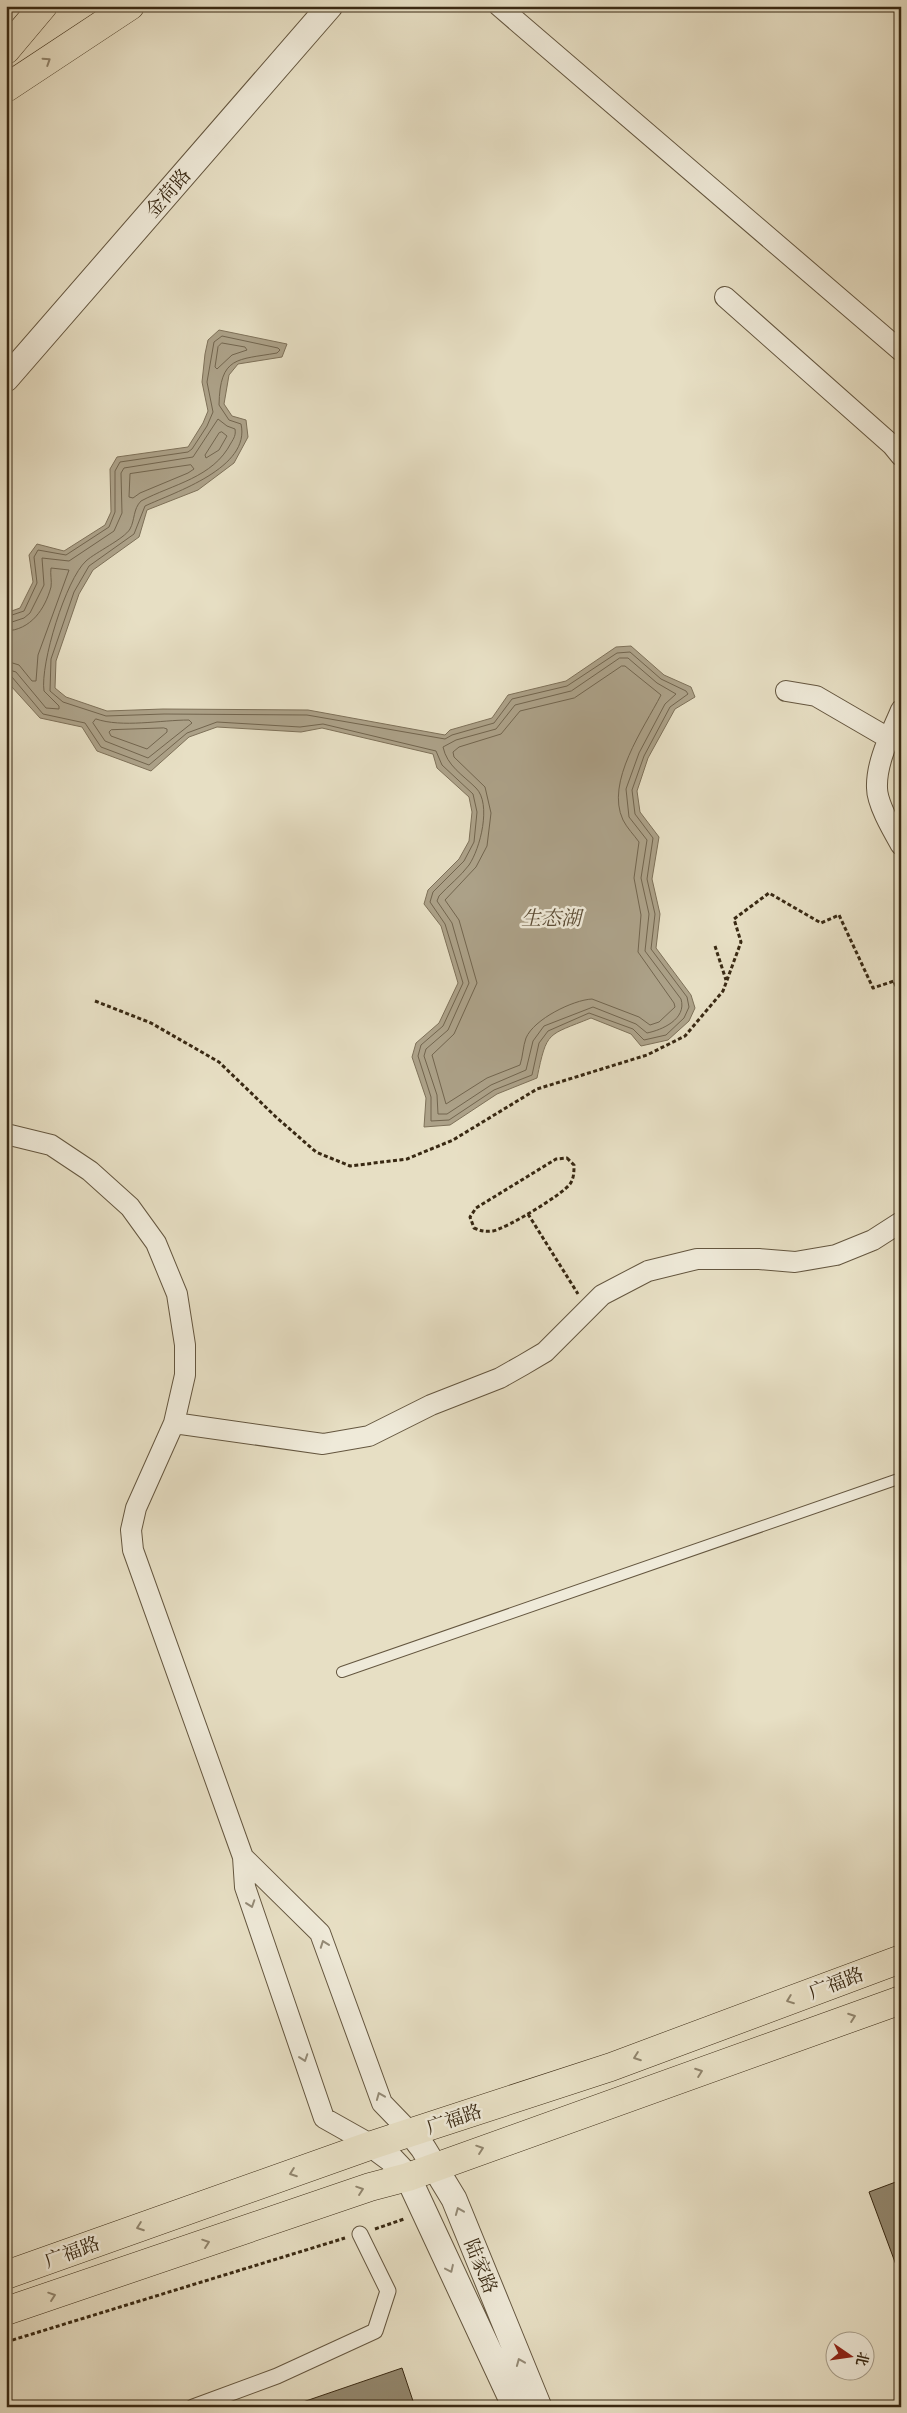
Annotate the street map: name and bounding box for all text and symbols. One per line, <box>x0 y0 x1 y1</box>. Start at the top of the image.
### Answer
one-way arrow <box>41 58 51 67</box>
street label: 金荷路 <box>140 163 196 223</box>
water label: 生态湖 <box>521 905 584 931</box>
one-way arrow <box>245 1900 255 1908</box>
one-way arrow <box>320 1940 330 1948</box>
street label: 广福路 <box>805 1961 867 2005</box>
one-way arrow <box>786 1995 794 2005</box>
one-way arrow <box>847 2013 856 2023</box>
one-way arrow <box>634 2051 642 2061</box>
one-way arrow <box>298 2053 308 2062</box>
one-way arrow <box>694 2068 703 2078</box>
one-way arrow <box>375 2092 386 2101</box>
street label: 广福路 <box>423 2098 485 2140</box>
one-way arrow <box>475 2145 484 2155</box>
one-way arrow <box>289 2167 298 2177</box>
one-way arrow <box>355 2186 364 2196</box>
one-way arrow <box>455 2207 465 2216</box>
one-way arrow <box>136 2221 145 2231</box>
street label: 广福路 <box>41 2231 103 2273</box>
street label: 陆家路 <box>459 2235 503 2297</box>
one-way arrow <box>201 2239 210 2249</box>
one-way arrow <box>444 2264 455 2273</box>
one-way arrow <box>48 2291 56 2301</box>
north arrow <box>824 2330 874 2380</box>
text: 北 <box>852 2350 873 2368</box>
one-way arrow <box>516 2358 526 2366</box>

